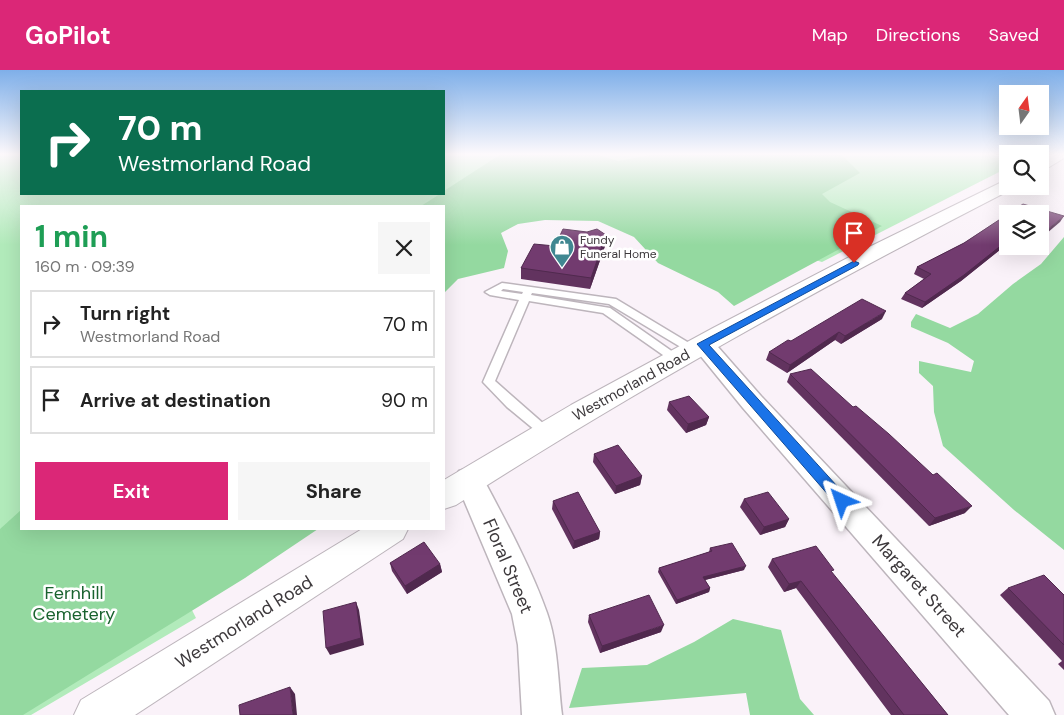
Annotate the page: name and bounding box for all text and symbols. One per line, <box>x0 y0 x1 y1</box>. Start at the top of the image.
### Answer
text: GoPilot <box>25 20 111 51</box>
text: Map <box>812 23 848 47</box>
text: Directions <box>876 23 961 47</box>
text: Saved <box>989 23 1039 47</box>
north arrow <box>999 85 1049 135</box>
map controls <box>999 85 1049 255</box>
text: 70 m <box>118 105 202 151</box>
icon: right <box>35 110 100 175</box>
button: search <box>999 145 1049 195</box>
text: Westmorland Road <box>118 149 311 178</box>
button: layers <box>999 205 1049 255</box>
pin <box>833 212 875 263</box>
text: 1 min <box>35 217 108 256</box>
icon: arrive <box>840 219 868 247</box>
button: close <box>378 222 430 274</box>
place label: Fundy Funeral Home <box>580 232 657 262</box>
shop icon: Fundy Funeral Home <box>549 234 575 268</box>
text: 160 m · 09:39 <box>35 256 134 277</box>
text: Turn right <box>80 301 170 326</box>
icon: right <box>37 310 65 338</box>
text: 70 m <box>383 312 428 337</box>
text: Westmorland Road <box>80 326 220 347</box>
street label: Westmorland Road <box>569 344 693 426</box>
icon: arrive <box>37 386 65 414</box>
text: Arrive at destination <box>80 388 271 413</box>
text: 90 m <box>381 388 428 413</box>
button: Exit <box>35 462 228 520</box>
button: Share <box>238 462 430 520</box>
position arrow <box>815 474 867 526</box>
street label: Floral Street <box>477 515 539 617</box>
street label: Margaret Street <box>866 530 972 642</box>
street label: Westmorland Road <box>171 570 317 674</box>
park label: Fernhill Cemetery <box>33 581 115 626</box>

